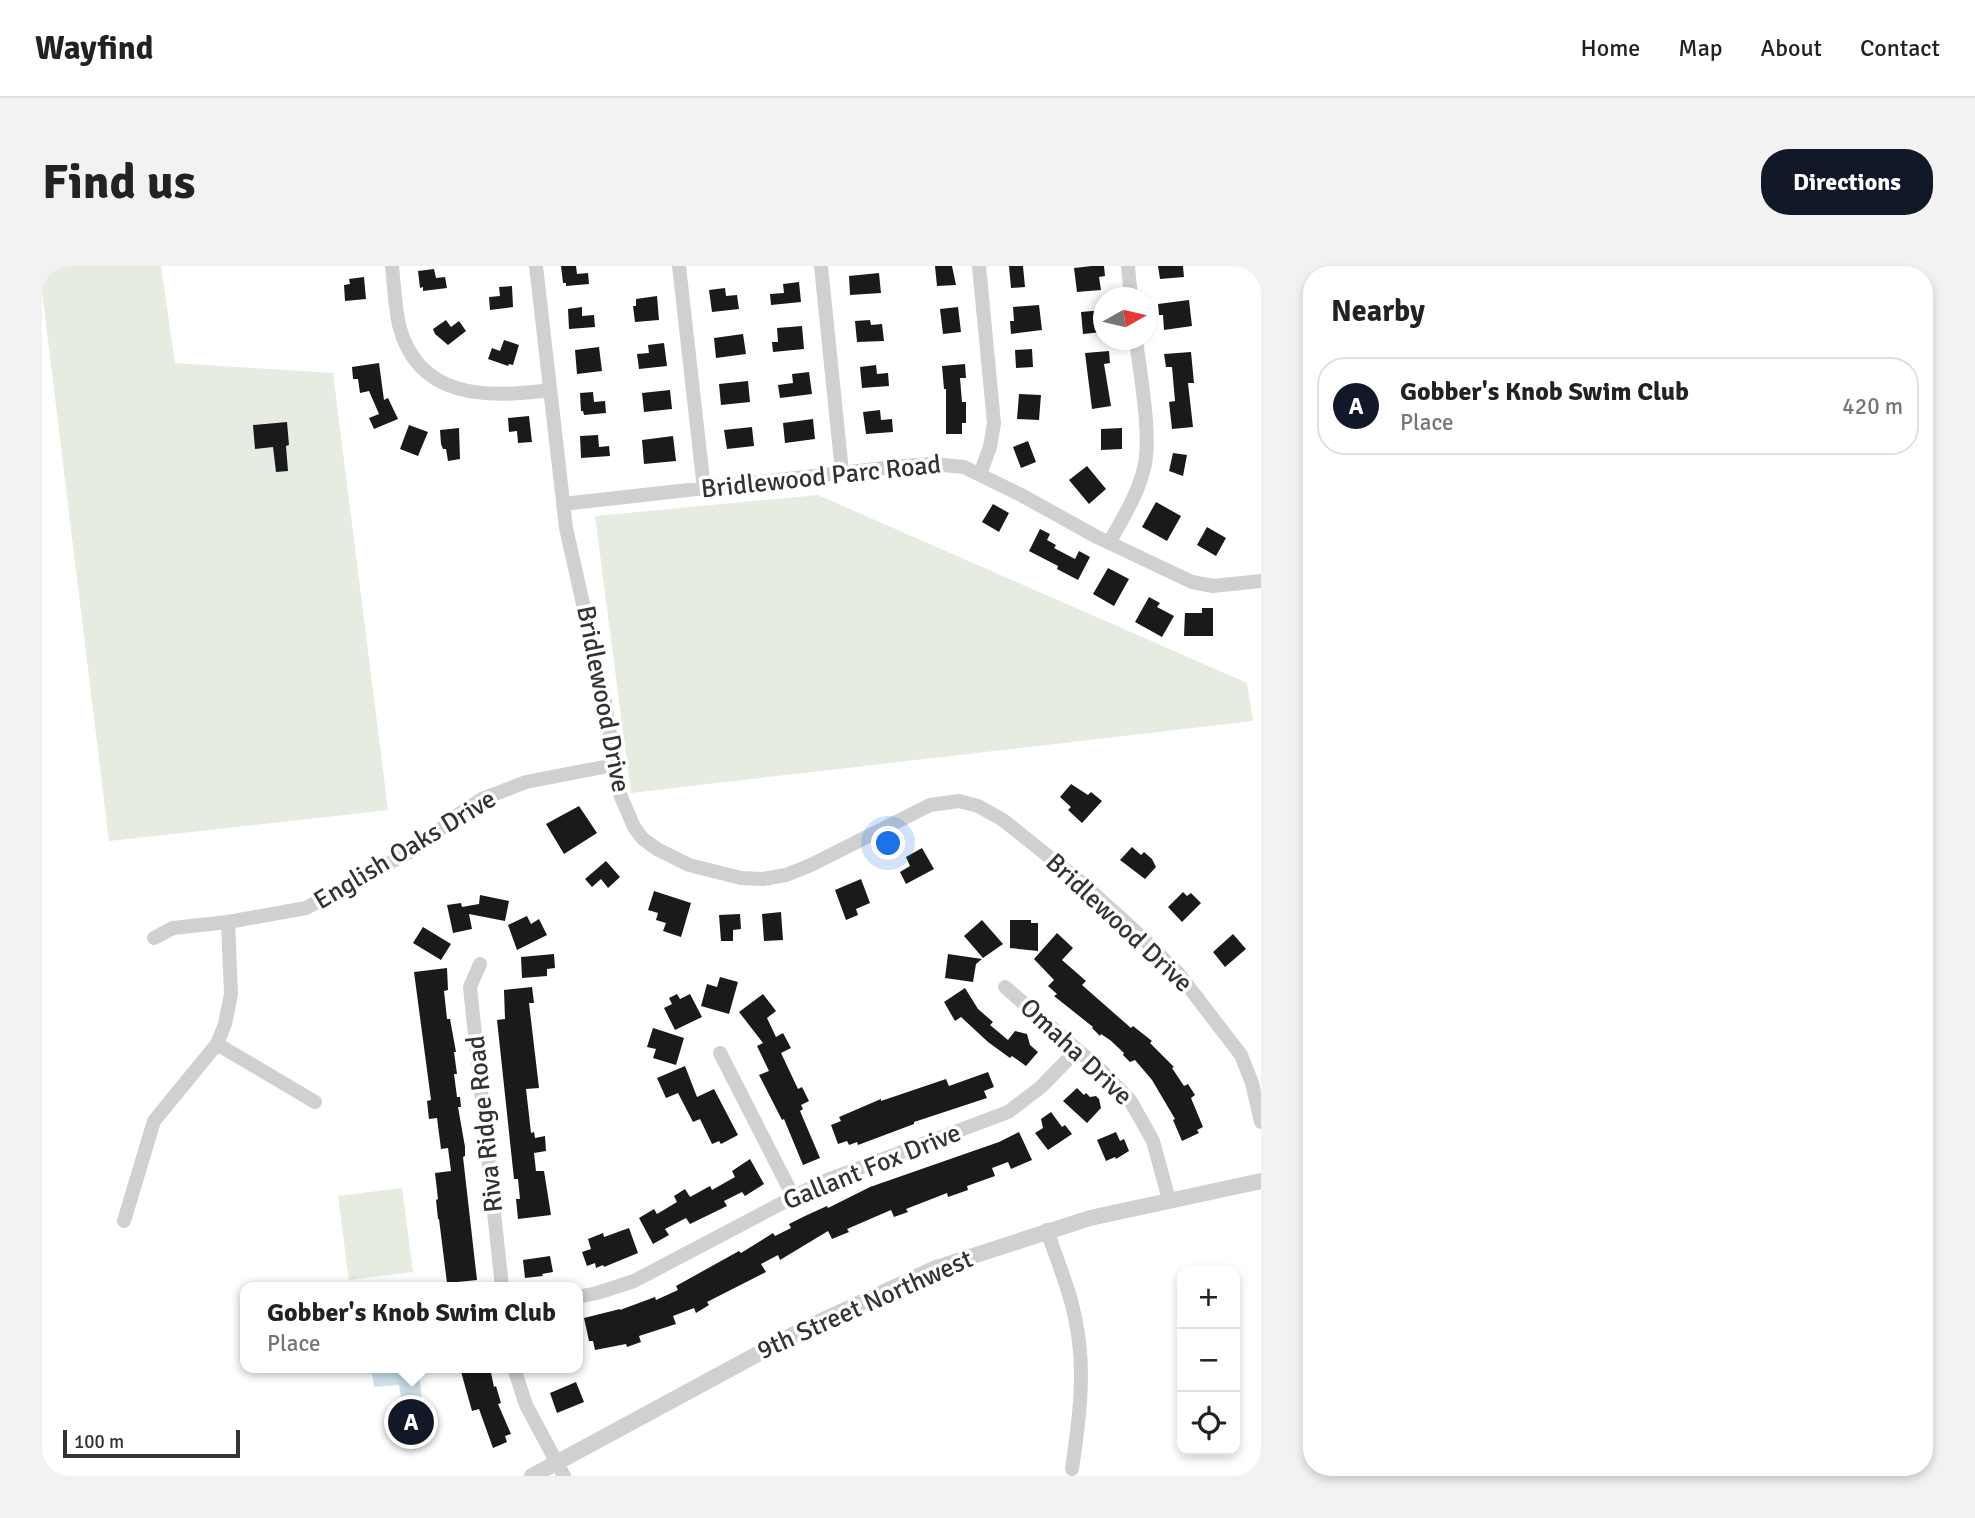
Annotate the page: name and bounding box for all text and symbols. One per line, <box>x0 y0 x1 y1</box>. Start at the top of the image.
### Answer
text: Wayfind <box>35 28 154 69</box>
text: Home <box>1580 33 1640 63</box>
text: Map <box>1678 33 1723 63</box>
text: About <box>1761 33 1822 63</box>
text: Contact <box>1860 33 1940 63</box>
button: Directions <box>1761 149 1933 215</box>
text: Find us <box>42 152 195 212</box>
north arrow <box>1093 287 1156 350</box>
text: Nearby <box>1331 293 1425 330</box>
text: Gobber's Knob Swim Club <box>1400 376 1689 408</box>
text: A <box>1349 392 1363 421</box>
text: 420 m <box>1842 392 1903 421</box>
text: Place <box>1400 408 1454 437</box>
street label: Bridlewood Parc Road <box>699 448 943 506</box>
street label: Bridlewood Drive <box>569 603 637 795</box>
street label: English Oaks Drive <box>308 783 502 917</box>
your location <box>871 826 905 860</box>
street label: Bridlewood Drive <box>1039 847 1199 999</box>
street label: Omaha Drive <box>1013 992 1139 1112</box>
street label: Riva Ridge Road <box>460 1034 510 1214</box>
street label: Gallant Fox Drive <box>778 1117 966 1217</box>
street label: 9th Street Northwest <box>752 1243 978 1367</box>
map controls <box>1177 1266 1240 1455</box>
button: + <box>1177 1266 1240 1329</box>
popup <box>240 1282 583 1373</box>
text: Gobber's Knob Swim Club <box>267 1297 556 1329</box>
text: Place <box>267 1329 321 1358</box>
button: − <box>1177 1329 1240 1392</box>
button: locate <box>1177 1392 1240 1455</box>
pin: A <box>388 1396 434 1448</box>
scale bar <box>63 1427 240 1459</box>
text: 100 m <box>74 1430 124 1454</box>

